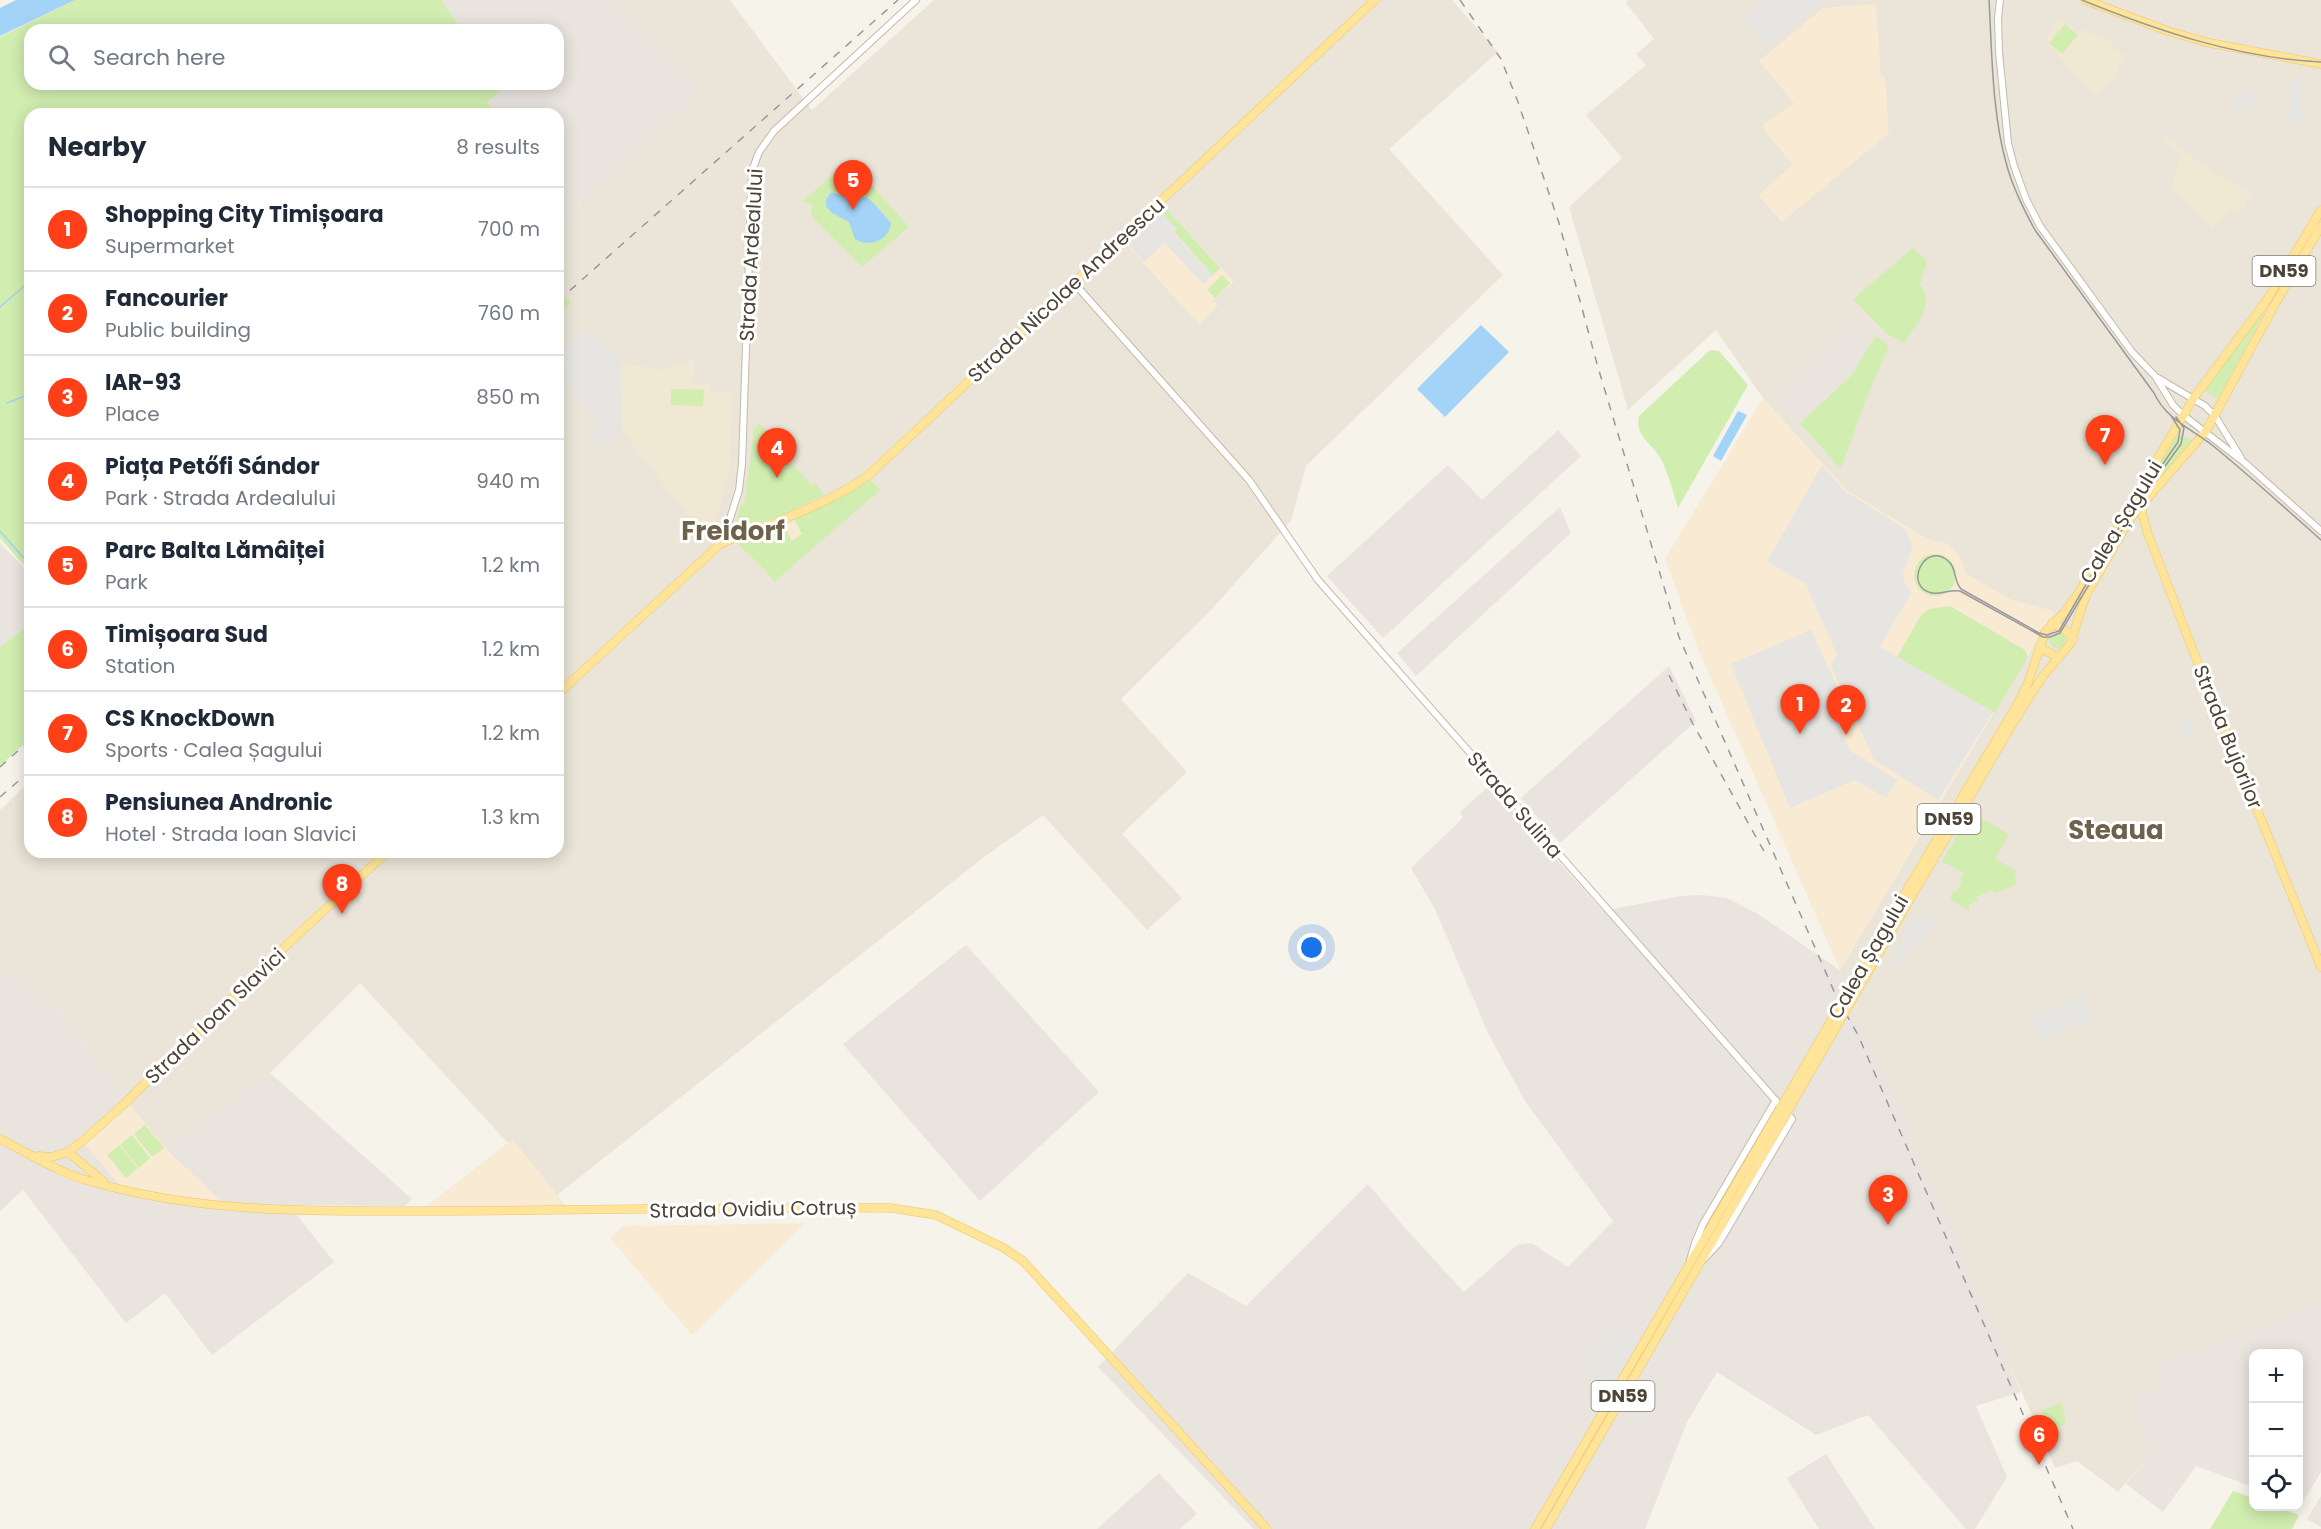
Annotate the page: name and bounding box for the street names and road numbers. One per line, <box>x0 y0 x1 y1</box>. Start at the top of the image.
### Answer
street label: Strada Ardealului <box>732 168 770 342</box>
street label: Strada Nicolae Andreescu <box>961 191 1171 389</box>
road number: DN59 <box>2252 256 2316 286</box>
street label: Calea Șagului <box>2073 455 2169 589</box>
street label: Strada Bujorilor <box>2186 661 2270 813</box>
street label: Strada Sulina <box>1461 746 1569 864</box>
road number: DN59 <box>1918 804 1980 834</box>
street label: Calea Șagului <box>1821 890 1915 1024</box>
street label: Strada Ioan Slavici <box>139 942 291 1090</box>
street label: Strada Ovidiu Cotruș <box>649 1193 857 1225</box>
road number: DN59 <box>1592 1381 1654 1411</box>

